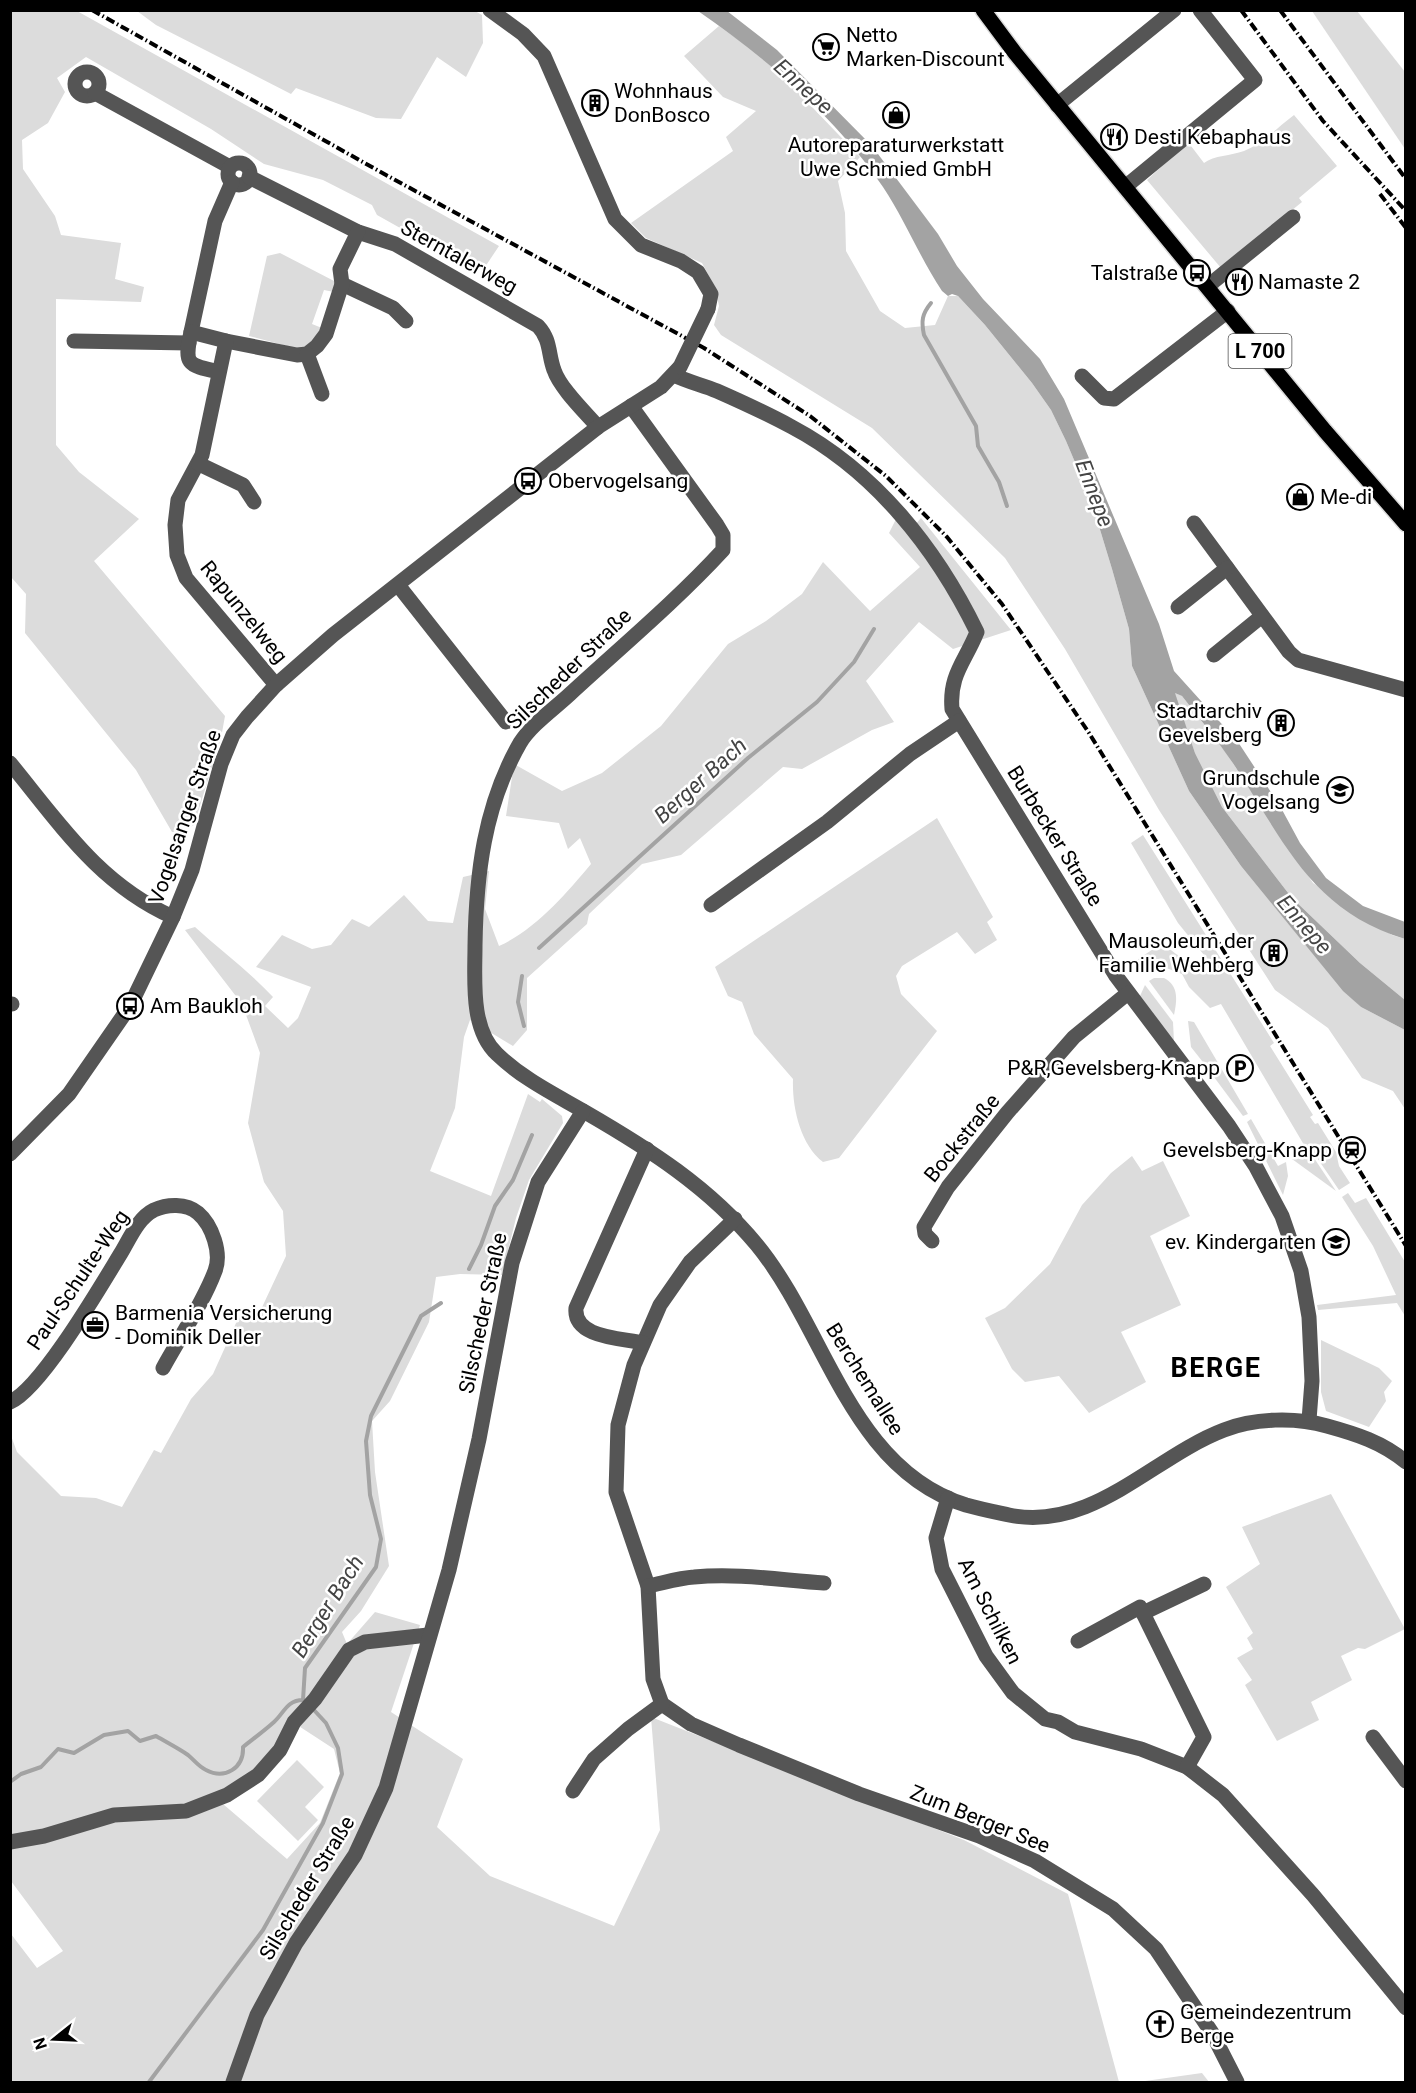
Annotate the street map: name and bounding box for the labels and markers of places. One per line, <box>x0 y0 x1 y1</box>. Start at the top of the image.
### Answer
place label: Netto Marken-Discount <box>846 23 1005 71</box>
supermarket icon: Netto Marken-Discount <box>811 32 841 62</box>
place label: Wohnhaus DonBosco <box>614 79 713 127</box>
building icon: Wohnhaus DonBosco <box>580 88 610 118</box>
shop icon: Autoreparaturwerkstatt Uwe Schmied GmbH <box>881 100 911 130</box>
restaurant icon: Desti Kebaphaus <box>1099 122 1129 152</box>
place label: Desti Kebaphaus <box>1134 125 1291 149</box>
place label: Autoreparaturwerkstatt Uwe Schmied GmbH <box>788 133 1004 181</box>
bus stop icon: Talstraße <box>1182 258 1212 288</box>
place label: Talstraße <box>1091 261 1178 285</box>
restaurant icon: Namaste 2 <box>1224 267 1254 297</box>
place label: Namaste 2 <box>1258 270 1360 294</box>
bus stop icon: Obervogelsang <box>513 466 543 496</box>
place label: Obervogelsang <box>548 469 688 493</box>
shop icon: Me-di <box>1285 482 1315 512</box>
place label: Me-di <box>1320 485 1372 509</box>
place label: Stadtarchiv Gevelsberg <box>1156 699 1262 747</box>
building icon: Stadtarchiv Gevelsberg <box>1266 708 1296 738</box>
place label: Grundschule Vogelsang <box>1202 766 1320 814</box>
school or university icon: Grundschule Vogelsang <box>1325 775 1355 805</box>
place label: Mausoleum der Familie Wehberg <box>1099 929 1254 977</box>
building icon: Mausoleum der Familie Wehberg <box>1259 938 1289 968</box>
bus stop icon: Am Baukloh <box>115 991 145 1021</box>
place label: Am Baukloh <box>150 994 263 1018</box>
parking icon: P&R,Gevelsberg-Knapp <box>1225 1053 1255 1083</box>
place label: P&R,Gevelsberg-Knapp <box>1007 1056 1220 1080</box>
station icon: Gevelsberg-Knapp <box>1337 1135 1367 1165</box>
place label: Gevelsberg-Knapp <box>1163 1138 1332 1162</box>
school or university icon: ev. Kindergarten <box>1321 1227 1351 1257</box>
place label: ev. Kindergarten <box>1165 1230 1316 1254</box>
place label: Barmenia Versicherung - Dominik Deller <box>115 1301 332 1349</box>
office icon: Barmenia Versicherung - Dominik Deller <box>80 1310 110 1340</box>
place label: Gemeindezentrum Berge <box>1180 2000 1352 2048</box>
church icon: Gemeindezentrum Berge <box>1145 2009 1175 2039</box>

